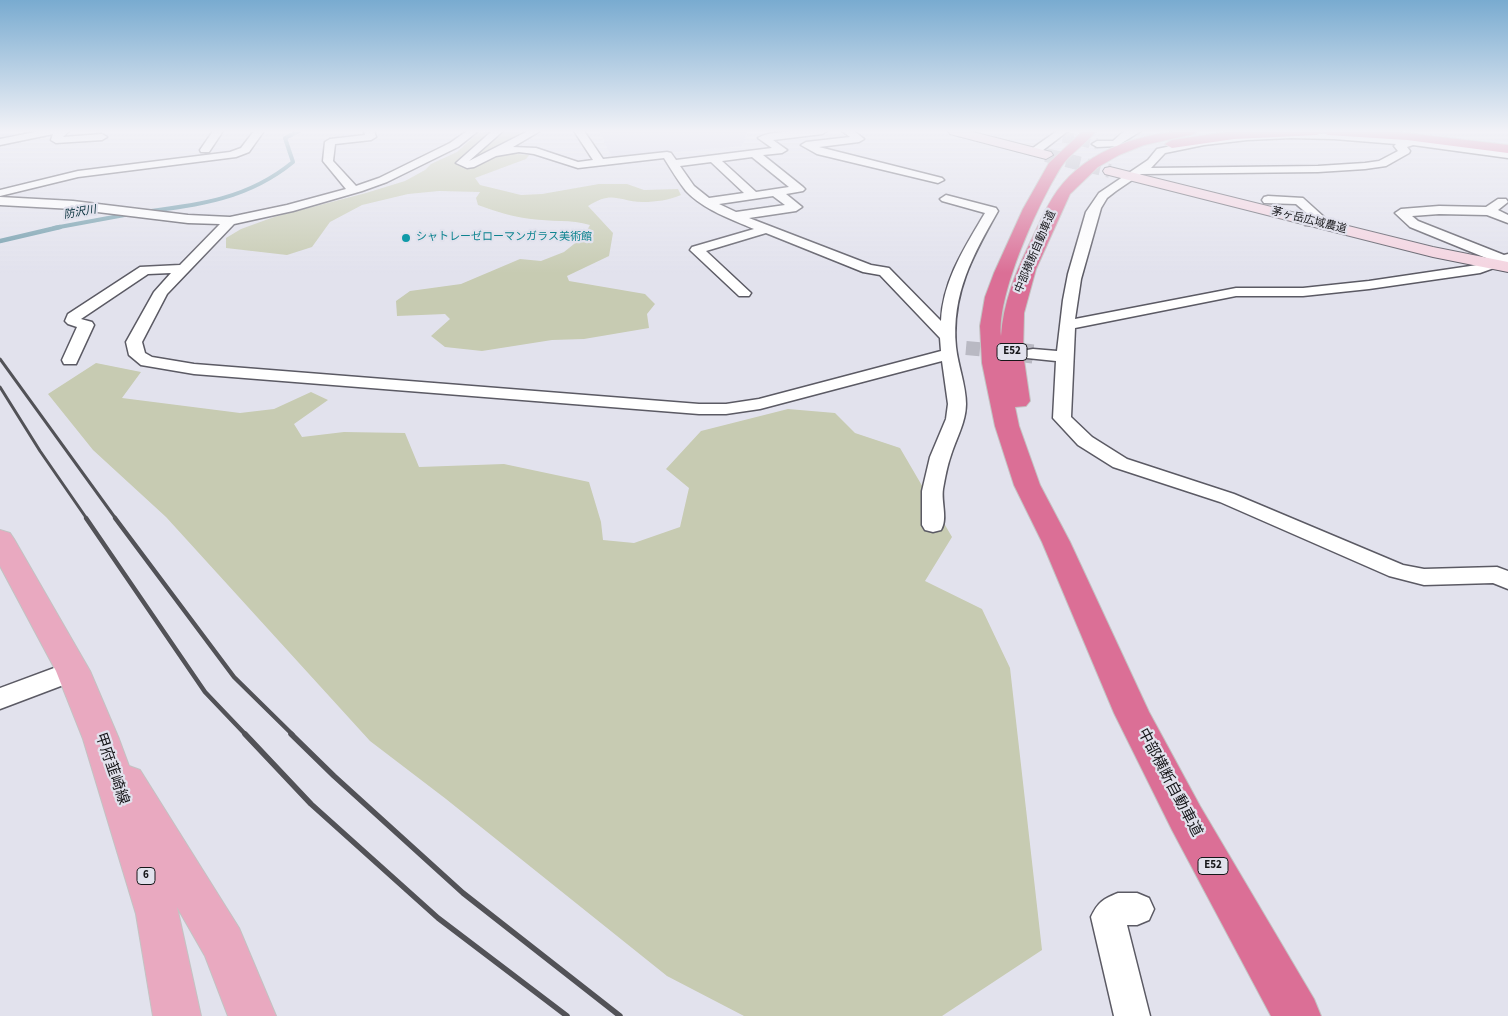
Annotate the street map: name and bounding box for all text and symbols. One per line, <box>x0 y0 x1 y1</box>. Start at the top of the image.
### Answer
water label: 防沢川 <box>63 204 97 222</box>
street label: 茅ヶ岳広域農道 <box>1270 205 1348 237</box>
street label: 中部横断自動車道 <box>1013 209 1059 295</box>
place label: シャトレーゼローマンガラス美術館 <box>416 231 592 245</box>
marker: シャトレーゼローマンガラス美術館 <box>400 232 412 244</box>
road number: E52 <box>997 344 1027 361</box>
street label: 中部横断自動車道 <box>1133 726 1205 840</box>
street label: 甲府韮崎線 <box>90 731 132 807</box>
road number: E52 <box>1198 858 1228 874</box>
road number: 6 <box>137 868 155 884</box>

